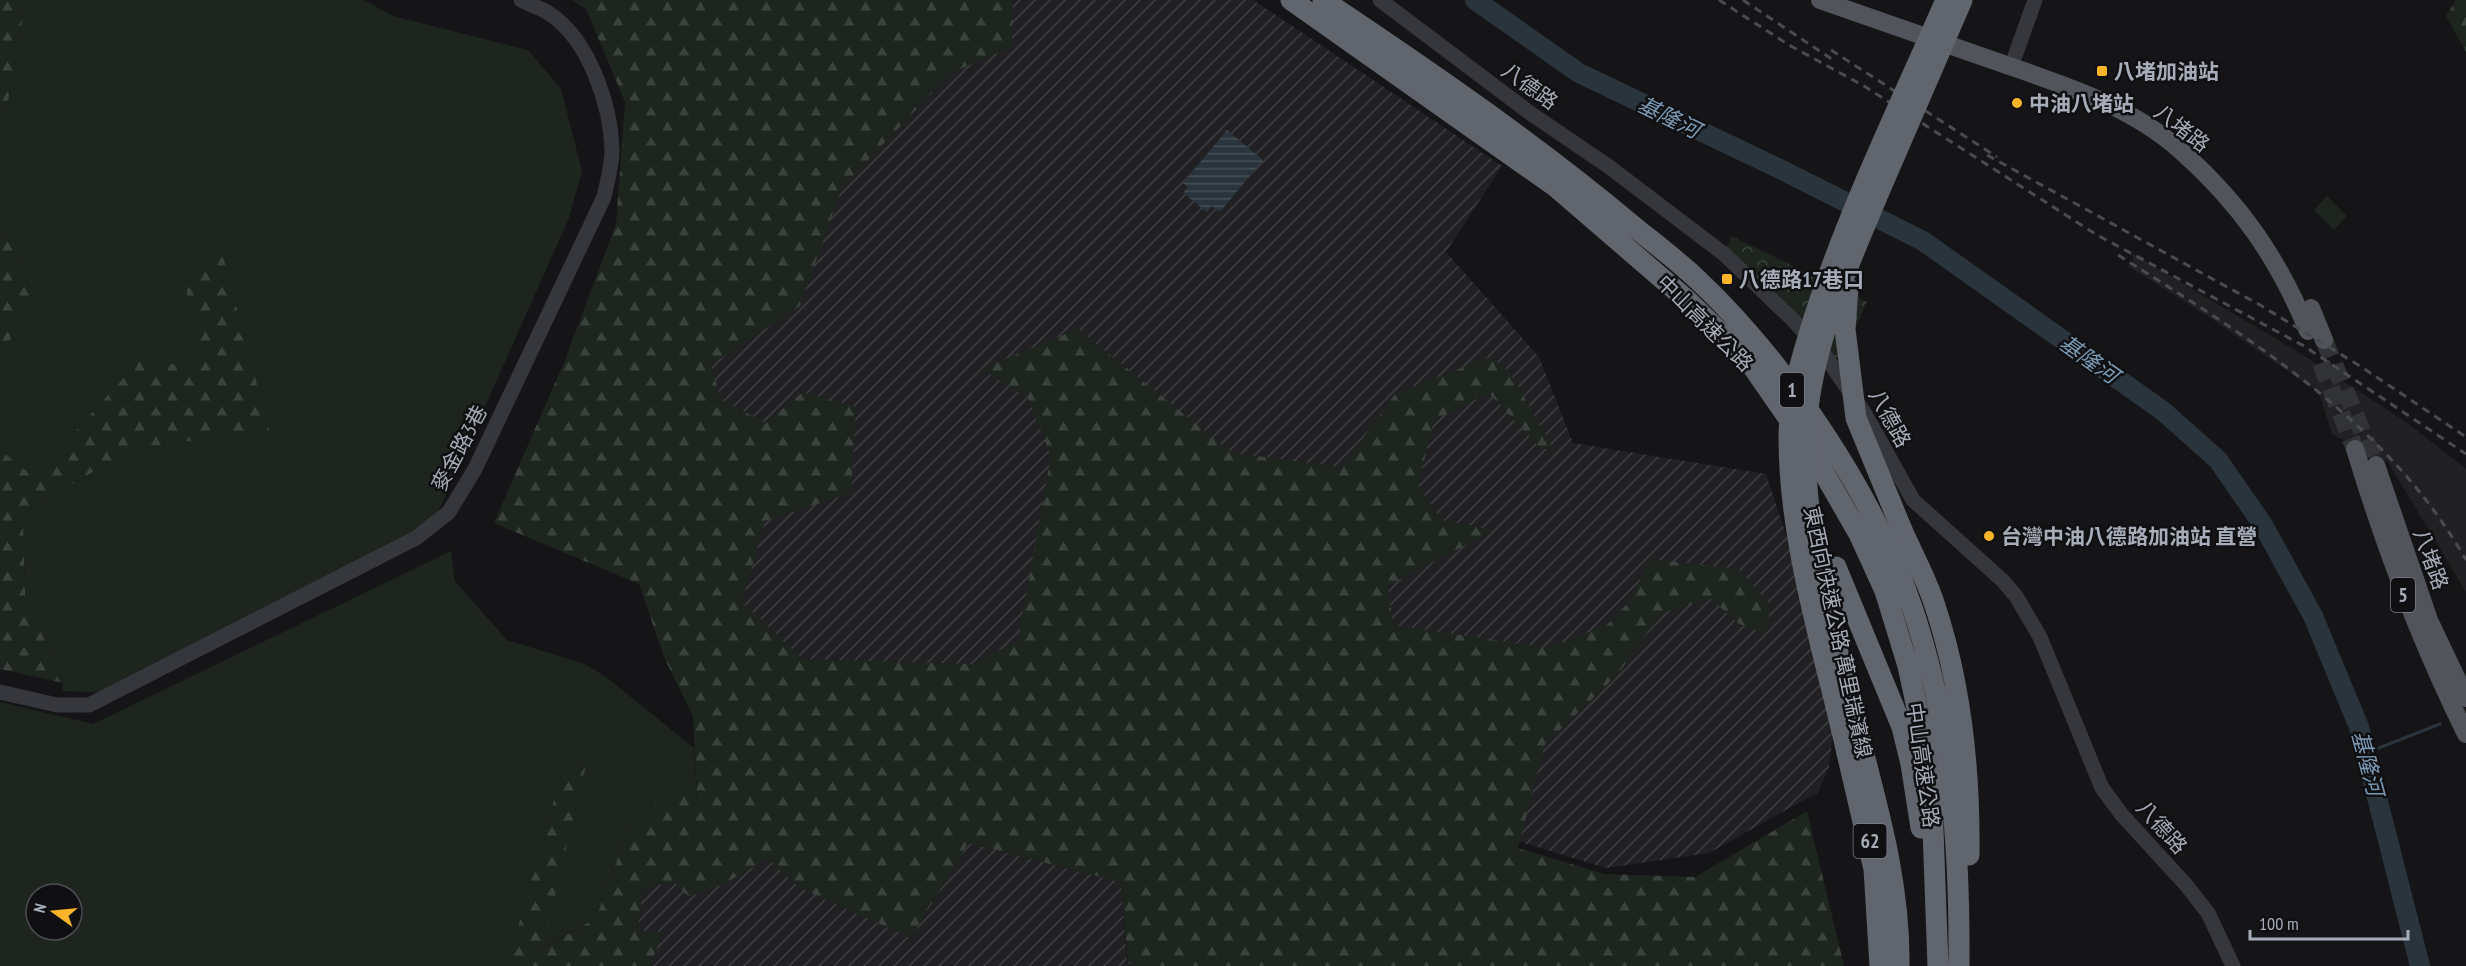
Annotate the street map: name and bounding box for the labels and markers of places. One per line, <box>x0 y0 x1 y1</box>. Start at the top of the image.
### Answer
place label: 八堵加油站 <box>2114 58 2219 85</box>
marker: 八堵加油站 <box>2095 64 2109 78</box>
place label: 中油八堵站 <box>2029 90 2134 117</box>
marker: 中油八堵站 <box>2010 96 2024 110</box>
place label: 八德路17巷口 <box>1739 266 1864 293</box>
marker: 八德路17巷口 <box>1720 272 1734 286</box>
place label: 台灣中油八德路加油站 直營 <box>2001 523 2257 550</box>
marker: 台灣中油八德路加油站 直營 <box>1982 529 1996 543</box>

